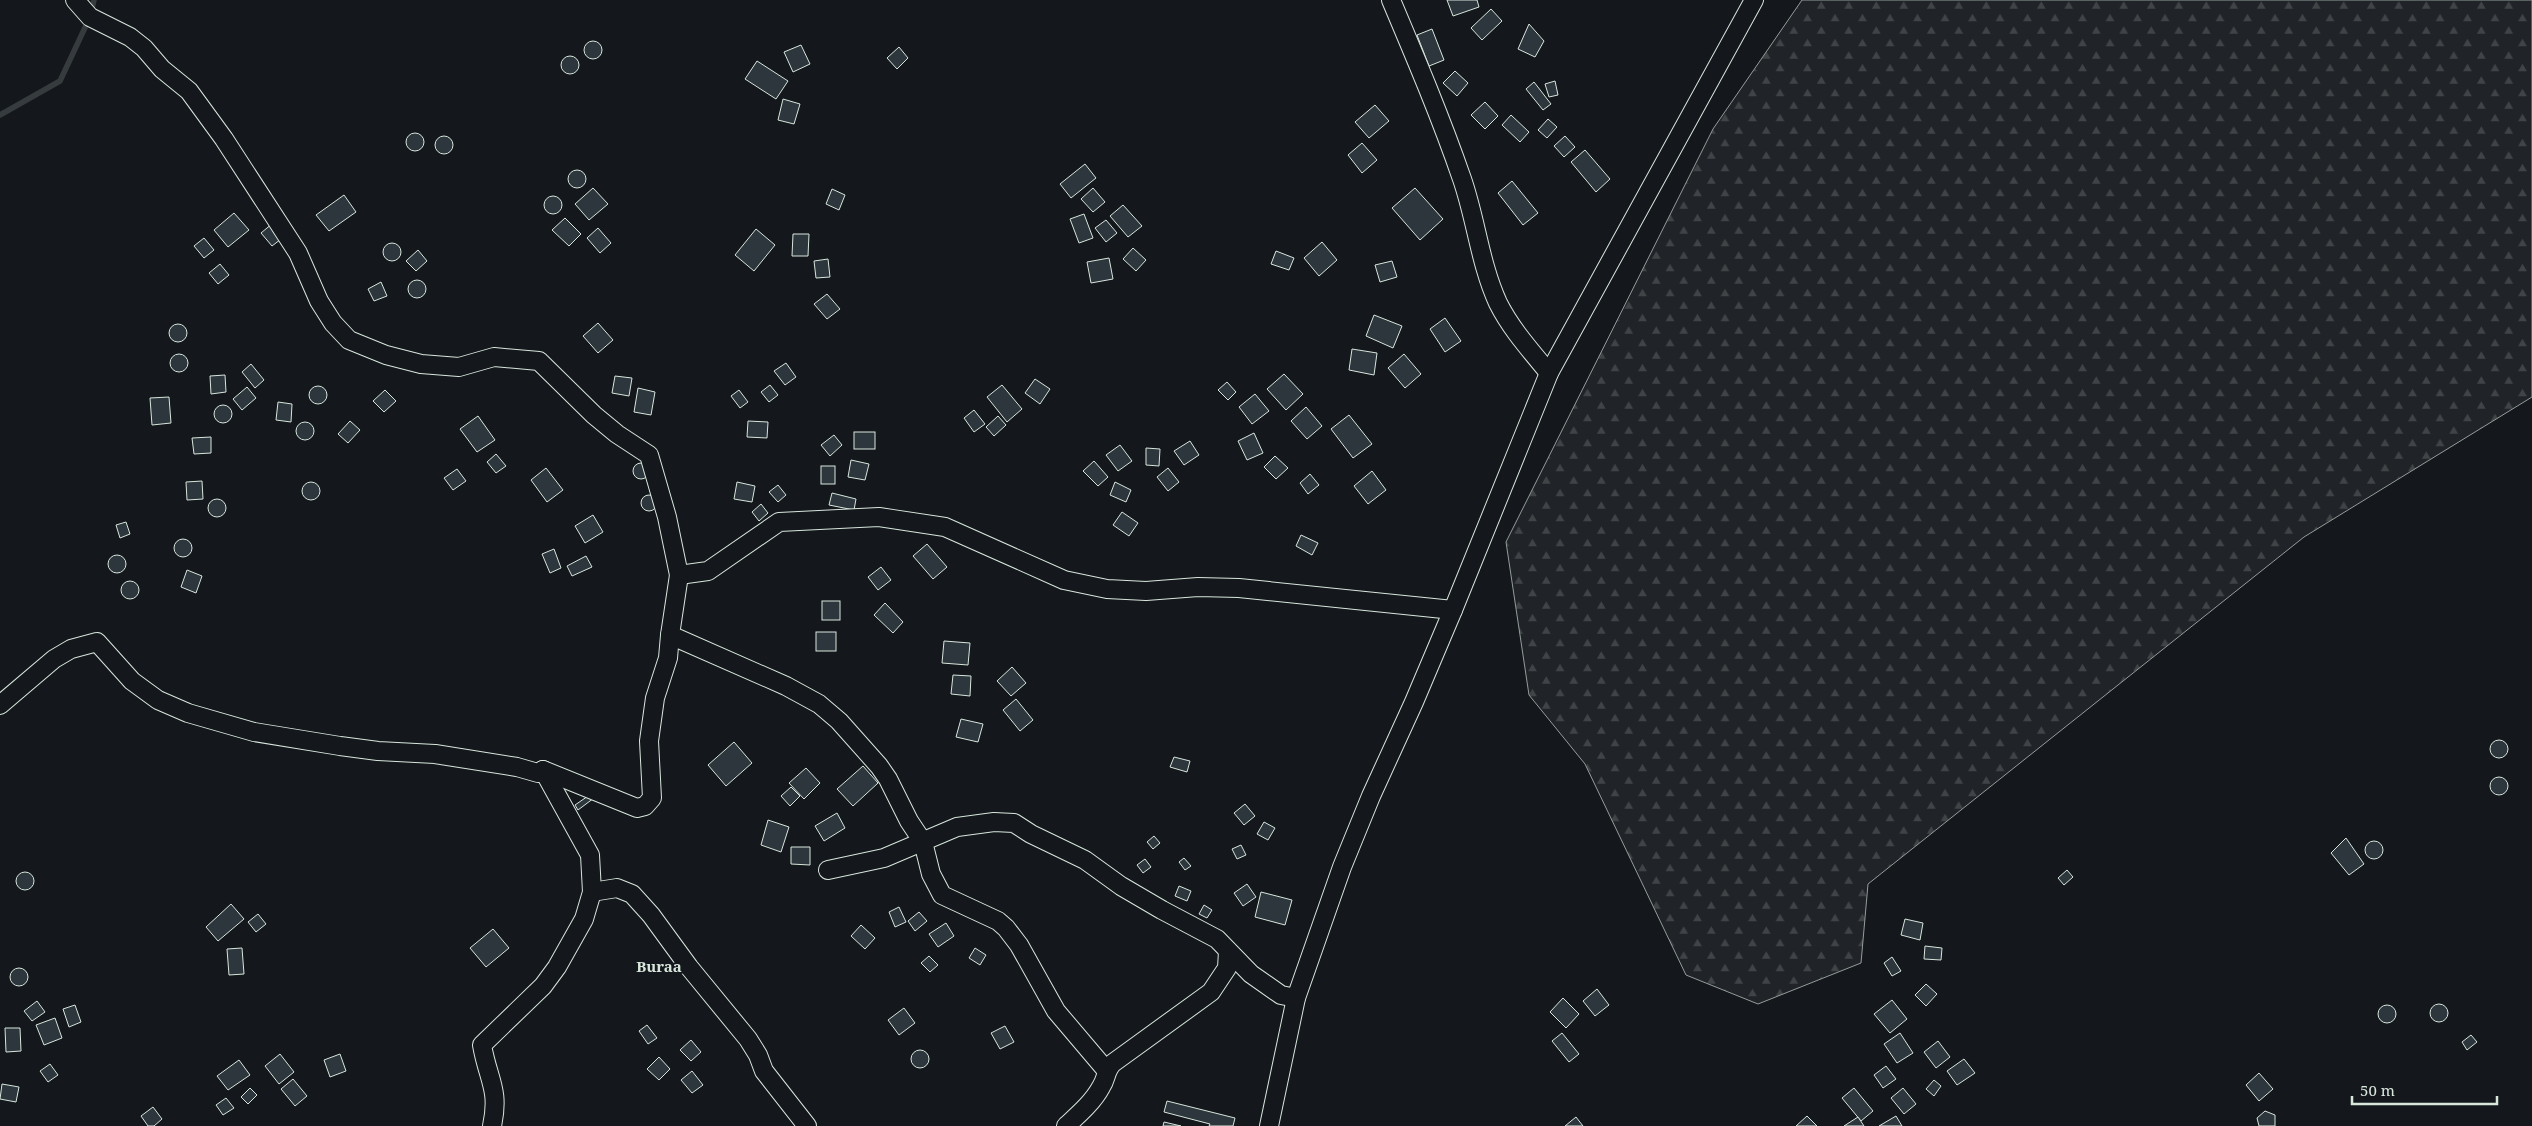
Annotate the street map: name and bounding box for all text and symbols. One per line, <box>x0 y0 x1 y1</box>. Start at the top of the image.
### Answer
district label: Buraa <box>636 956 682 976</box>
scale bar <box>2352 1074 2497 1106</box>
text: 50 m <box>2360 1080 2395 1100</box>

